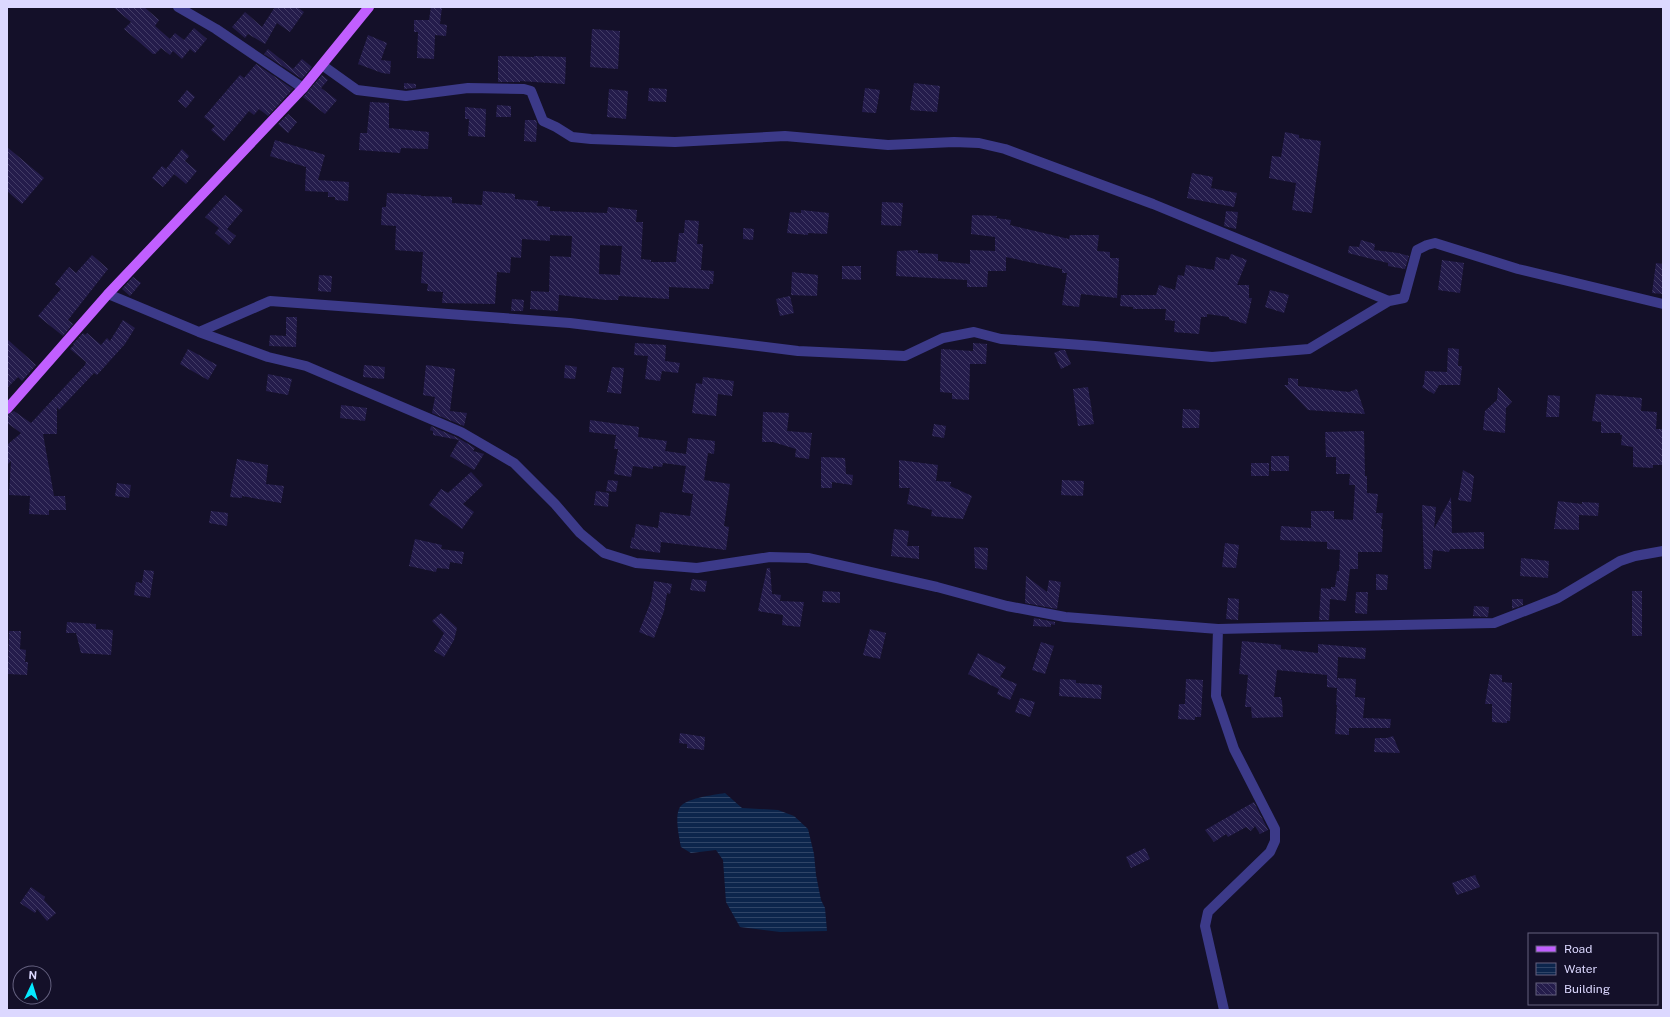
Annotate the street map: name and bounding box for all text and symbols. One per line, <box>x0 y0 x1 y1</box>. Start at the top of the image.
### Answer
legend <box>1528 933 1658 1005</box>
text: Road <box>1564 942 1592 956</box>
text: Water <box>1564 962 1598 976</box>
north arrow <box>12 965 52 1005</box>
text: N <box>28 969 37 981</box>
text: Building <box>1564 982 1610 996</box>

